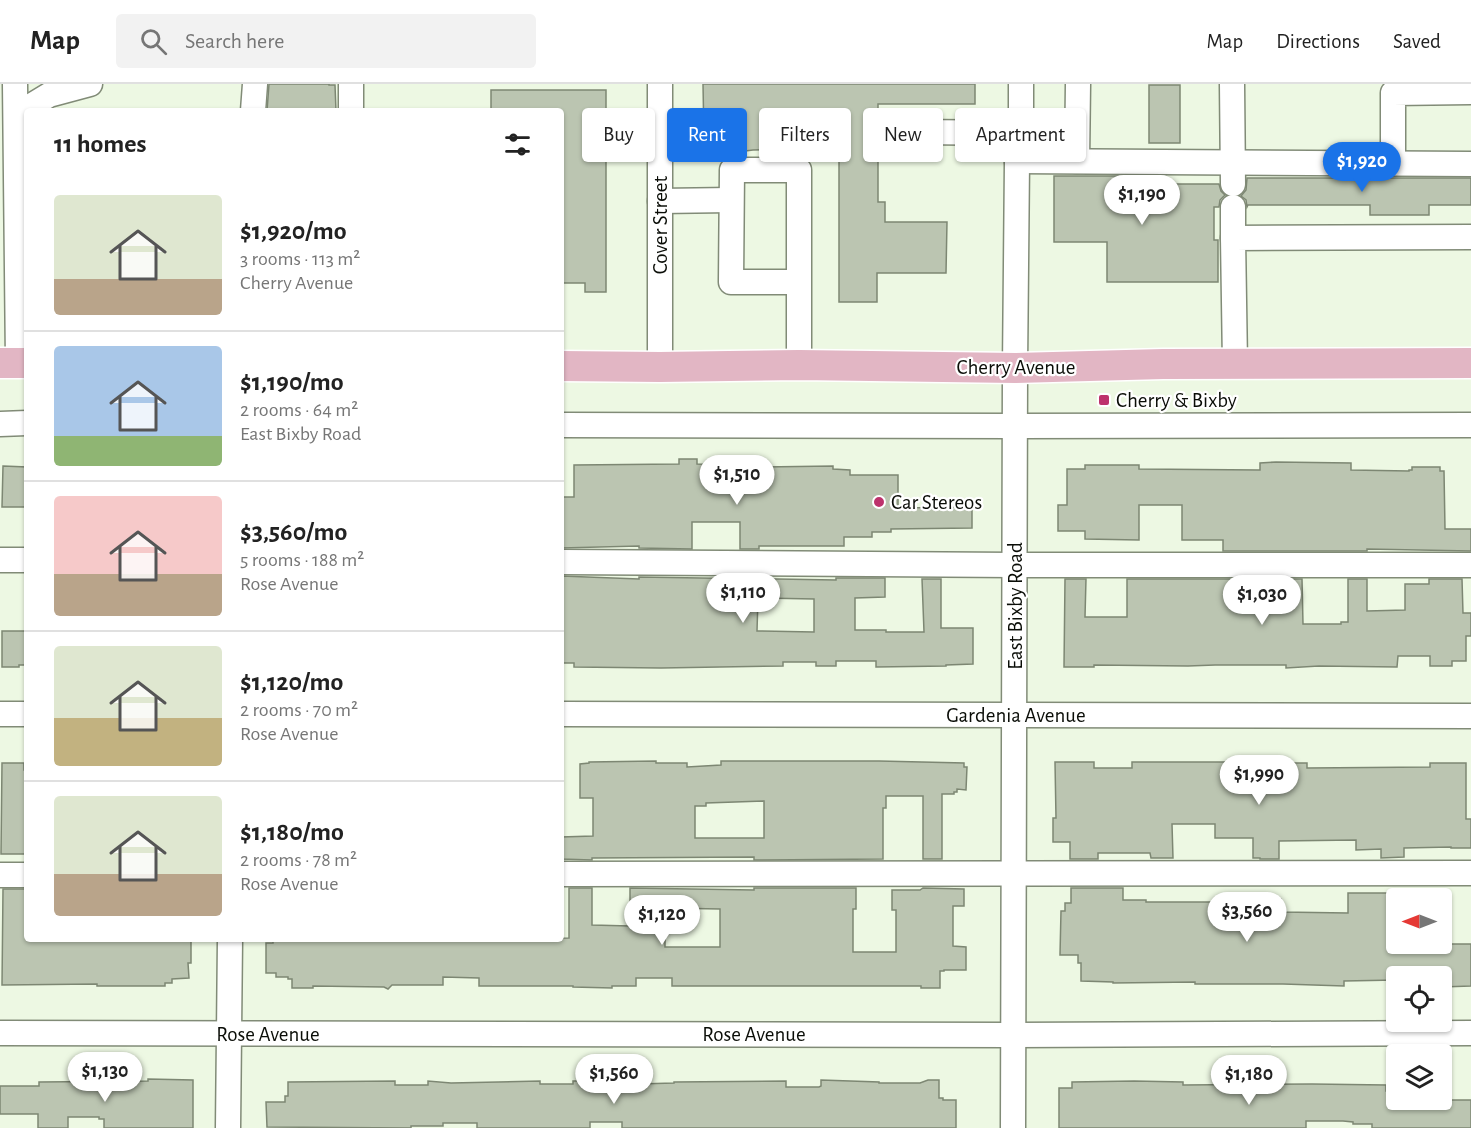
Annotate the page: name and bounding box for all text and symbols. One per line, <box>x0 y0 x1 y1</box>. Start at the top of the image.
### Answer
search box <box>116 14 536 68</box>
icon: search <box>137 25 170 58</box>
text: Map <box>30 27 80 55</box>
text: Search here <box>185 30 284 52</box>
text: Map <box>1207 31 1243 52</box>
text: Directions <box>1276 31 1360 52</box>
text: Saved <box>1393 31 1441 52</box>
chip: Buy <box>582 108 655 162</box>
chip: Rent <box>667 108 747 162</box>
chip: Filters <box>759 108 851 162</box>
chip: New <box>863 108 943 162</box>
chip: Apartment <box>955 108 1086 162</box>
icon: filters <box>501 128 534 161</box>
text: 11 homes <box>54 131 146 157</box>
pin: $1,920 <box>1313 142 1411 193</box>
text: $1,920 <box>1337 151 1387 171</box>
street label: Cover Street <box>650 175 671 274</box>
pin: $1,190 <box>1093 175 1191 226</box>
text: $1,190 <box>1118 184 1166 204</box>
text: $1,920/mo <box>240 218 347 244</box>
icon: home <box>102 219 174 291</box>
text: 3 rooms · 113 m² <box>240 249 360 269</box>
text: Cherry Avenue <box>240 273 353 293</box>
street label: Cherry Avenue <box>957 357 1076 378</box>
text: $1,190/mo <box>240 369 344 395</box>
icon: home <box>102 370 174 442</box>
place label: Cherry & Bixby <box>1116 390 1237 411</box>
marker: Cherry & Bixby <box>1097 393 1111 407</box>
text: 2 rooms · 64 m² <box>240 400 358 420</box>
text: East Bixby Road <box>240 424 361 444</box>
pin: $1,510 <box>688 455 786 506</box>
text: $1,510 <box>713 464 761 484</box>
place label: Car Stereos <box>891 492 982 513</box>
marker: Car Stereos <box>872 495 886 509</box>
text: $3,560/mo <box>240 519 347 545</box>
icon: home <box>102 520 174 592</box>
street label: East Bixby Road <box>1005 542 1026 670</box>
text: 5 rooms · 188 m² <box>240 550 364 570</box>
pin: $1,110 <box>694 573 792 624</box>
text: Rose Avenue <box>240 574 338 594</box>
pin: $1,030 <box>1213 575 1311 626</box>
text: $1,110 <box>720 582 766 602</box>
text: $1,030 <box>1237 584 1287 604</box>
text: $1,120/mo <box>240 669 343 695</box>
icon: home <box>102 670 174 742</box>
text: 2 rooms · 70 m² <box>240 700 358 720</box>
street label: Gardenia Avenue <box>946 705 1086 726</box>
text: Rose Avenue <box>240 724 338 744</box>
pin: $1,990 <box>1210 755 1308 806</box>
text: $1,990 <box>1234 764 1284 784</box>
text: $1,180/mo <box>240 819 344 845</box>
icon: home <box>102 820 174 892</box>
text: 2 rooms · 78 m² <box>240 850 357 870</box>
text: Rose Avenue <box>240 874 338 894</box>
north arrow <box>1386 888 1452 954</box>
map controls <box>1386 888 1452 1110</box>
pin: $3,560 <box>1198 892 1296 943</box>
pin: $1,120 <box>613 895 711 946</box>
text: $3,560 <box>1222 901 1272 921</box>
text: $1,120 <box>638 904 686 924</box>
button: locate <box>1386 966 1452 1032</box>
street label: Rose Avenue <box>216 1024 320 1045</box>
street label: Rose Avenue <box>702 1024 806 1045</box>
button: layers <box>1386 1044 1452 1110</box>
pin: $1,130 <box>56 1052 154 1103</box>
pin: $1,560 <box>565 1054 663 1105</box>
pin: $1,180 <box>1200 1055 1298 1106</box>
text: $1,130 <box>81 1061 129 1081</box>
text: $1,560 <box>589 1063 639 1083</box>
text: $1,180 <box>1225 1064 1273 1084</box>

